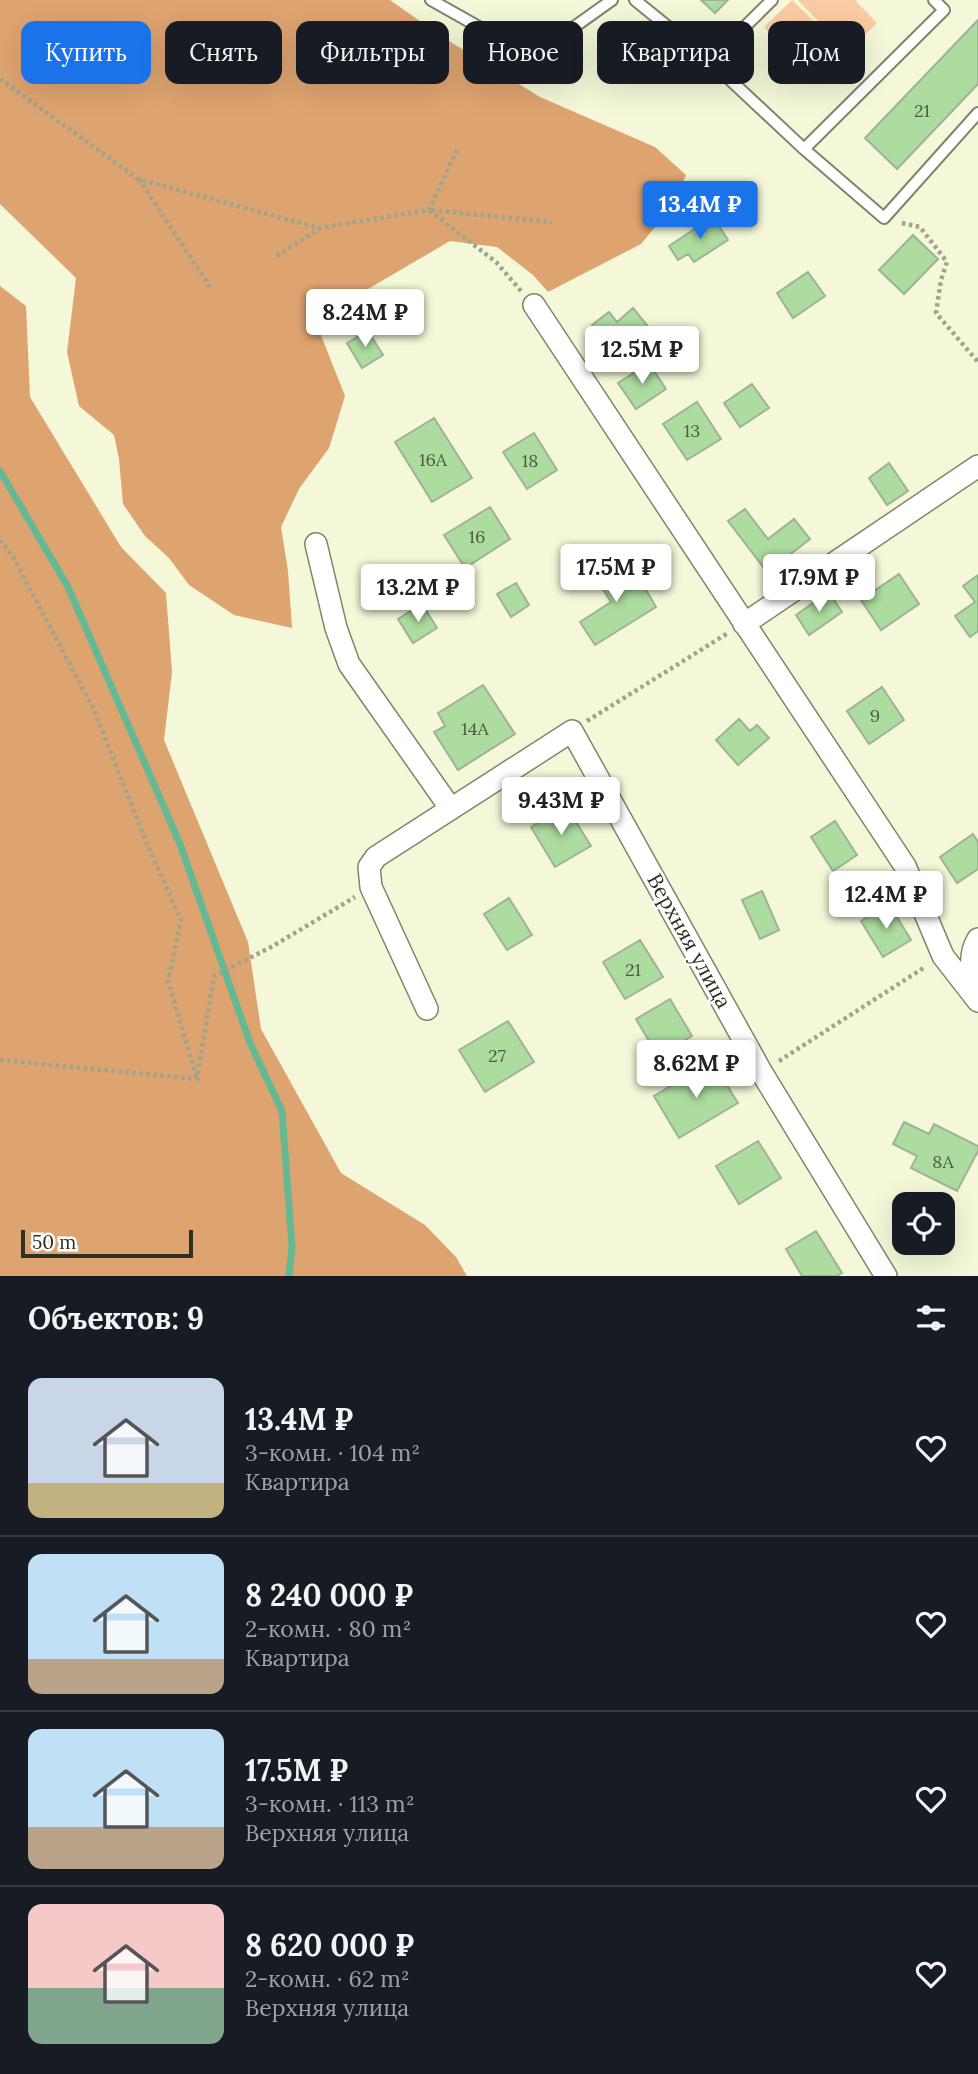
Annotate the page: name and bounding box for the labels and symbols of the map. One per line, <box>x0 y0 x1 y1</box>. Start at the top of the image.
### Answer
house number: 21 <box>914 99 930 122</box>
pin: 13.4M ₽ <box>635 182 765 241</box>
pin: 8.24M ₽ <box>300 290 430 349</box>
pin: 12.5M ₽ <box>577 326 707 386</box>
house number: 13 <box>684 419 700 442</box>
house number: 16А <box>419 448 448 471</box>
house number: 18 <box>522 449 538 472</box>
house number: 16 <box>469 525 485 548</box>
pin: 17.5M ₽ <box>551 544 681 604</box>
pin: 17.9M ₽ <box>754 554 884 614</box>
pin: 13.2M ₽ <box>353 564 483 624</box>
house number: 9 <box>870 704 880 727</box>
house number: 14А <box>461 717 490 740</box>
pin: 9.43M ₽ <box>496 778 626 837</box>
street label: Верхняя улица <box>641 869 738 1013</box>
pin: 12.4M ₽ <box>821 872 951 931</box>
house number: 21 <box>625 958 641 981</box>
pin: 8.62M ₽ <box>631 1040 761 1100</box>
house number: 27 <box>488 1044 506 1067</box>
house number: 8А <box>932 1150 954 1173</box>
scale bar <box>21 1227 192 1259</box>

